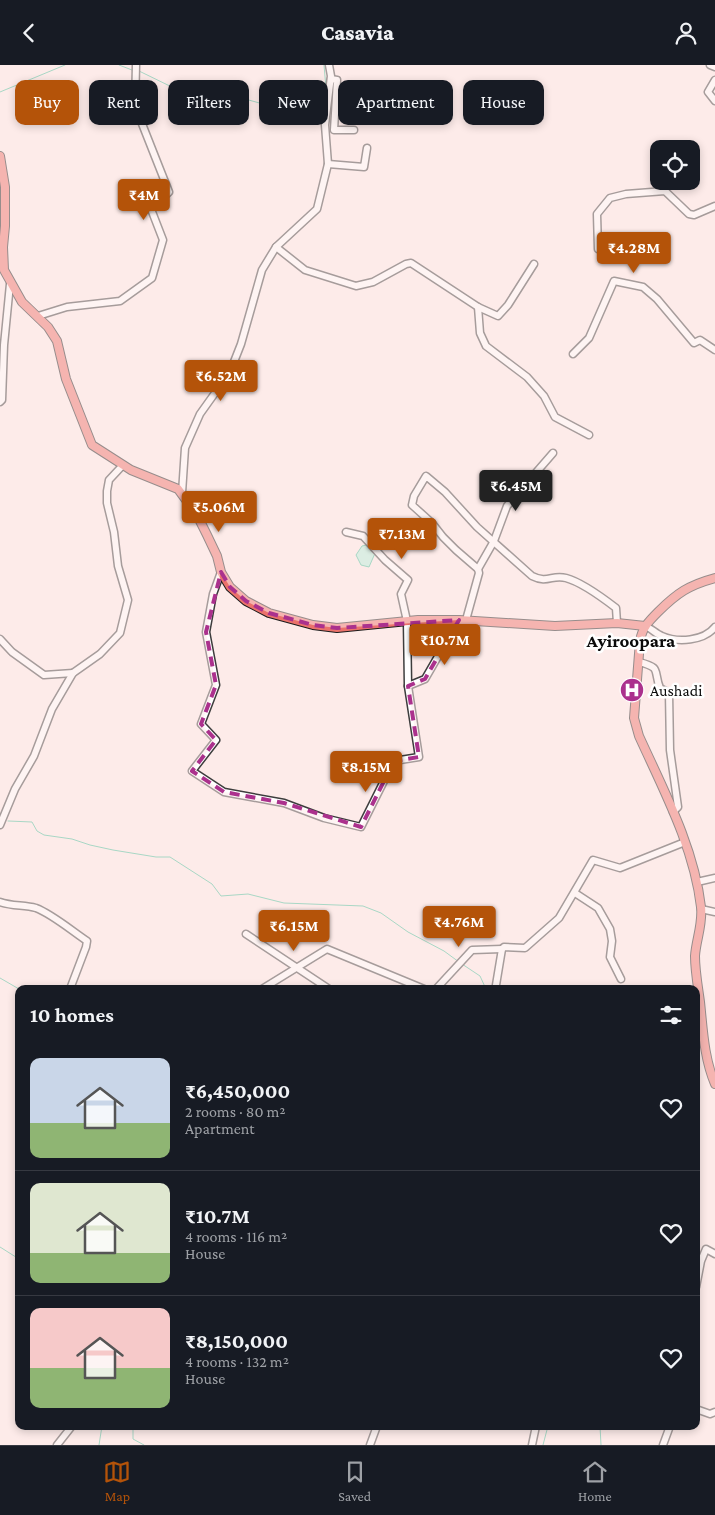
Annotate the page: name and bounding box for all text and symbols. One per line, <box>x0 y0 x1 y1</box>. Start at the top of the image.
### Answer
icon: back <box>15 19 43 47</box>
icon: person <box>672 19 700 47</box>
text: Casavia <box>321 20 394 45</box>
chip: Buy <box>15 80 79 125</box>
chip: Rent <box>89 80 158 125</box>
chip: Filters <box>168 80 249 125</box>
chip: New <box>259 80 328 125</box>
chip: Apartment <box>338 80 453 125</box>
chip: House <box>463 80 544 125</box>
map controls <box>650 140 700 190</box>
button: locate <box>650 140 700 190</box>
pin: ₹4M <box>120 179 168 221</box>
text: ₹4M <box>129 186 159 203</box>
pin: ₹4.28M <box>593 231 675 274</box>
text: ₹4.28M <box>608 239 660 256</box>
pin: ₹6.52M <box>180 359 262 402</box>
text: ₹6.52M <box>196 367 246 384</box>
pin: ₹6.45M <box>475 469 557 512</box>
text: ₹6.45M <box>490 477 542 494</box>
pin: ₹5.06M <box>178 491 260 533</box>
text: ₹5.06M <box>193 498 245 515</box>
pin: ₹7.13M <box>361 517 443 560</box>
text: ₹7.13M <box>379 525 425 542</box>
pin: ₹10.7M <box>404 623 486 666</box>
district label: Ayiroopara <box>586 630 676 651</box>
text: ₹10.7M <box>420 631 470 648</box>
hospital icon: Aushadi <box>619 677 645 703</box>
place label: Aushadi <box>650 682 702 699</box>
pin: ₹8.15M <box>325 751 407 793</box>
text: ₹8.15M <box>341 758 391 775</box>
pin: ₹4.76M <box>418 905 500 948</box>
pin: ₹6.15M <box>253 909 335 952</box>
text: ₹4.76M <box>434 913 484 930</box>
text: ₹6.15M <box>270 917 318 934</box>
icon: filters <box>657 1001 685 1029</box>
text: 10 homes <box>30 1003 114 1027</box>
icon: home <box>70 1078 130 1138</box>
text: ₹6,450,000 <box>185 1079 290 1103</box>
icon: heart <box>657 1094 685 1122</box>
text: 2 rooms · 80 m² <box>185 1103 286 1120</box>
text: Apartment <box>185 1120 255 1137</box>
icon: home <box>70 1203 130 1263</box>
text: ₹10.7M <box>185 1204 250 1228</box>
icon: heart <box>657 1219 685 1247</box>
text: 4 rooms · 116 m² <box>185 1228 287 1245</box>
text: House <box>185 1245 225 1262</box>
icon: home <box>70 1328 130 1388</box>
text: ₹8,150,000 <box>185 1329 288 1353</box>
icon: heart <box>657 1344 685 1372</box>
text: 4 rooms · 132 m² <box>185 1353 289 1370</box>
text: House <box>185 1370 225 1387</box>
tab: Map <box>103 1458 131 1504</box>
tab: Saved <box>338 1458 371 1504</box>
tab: Home <box>578 1458 612 1504</box>

